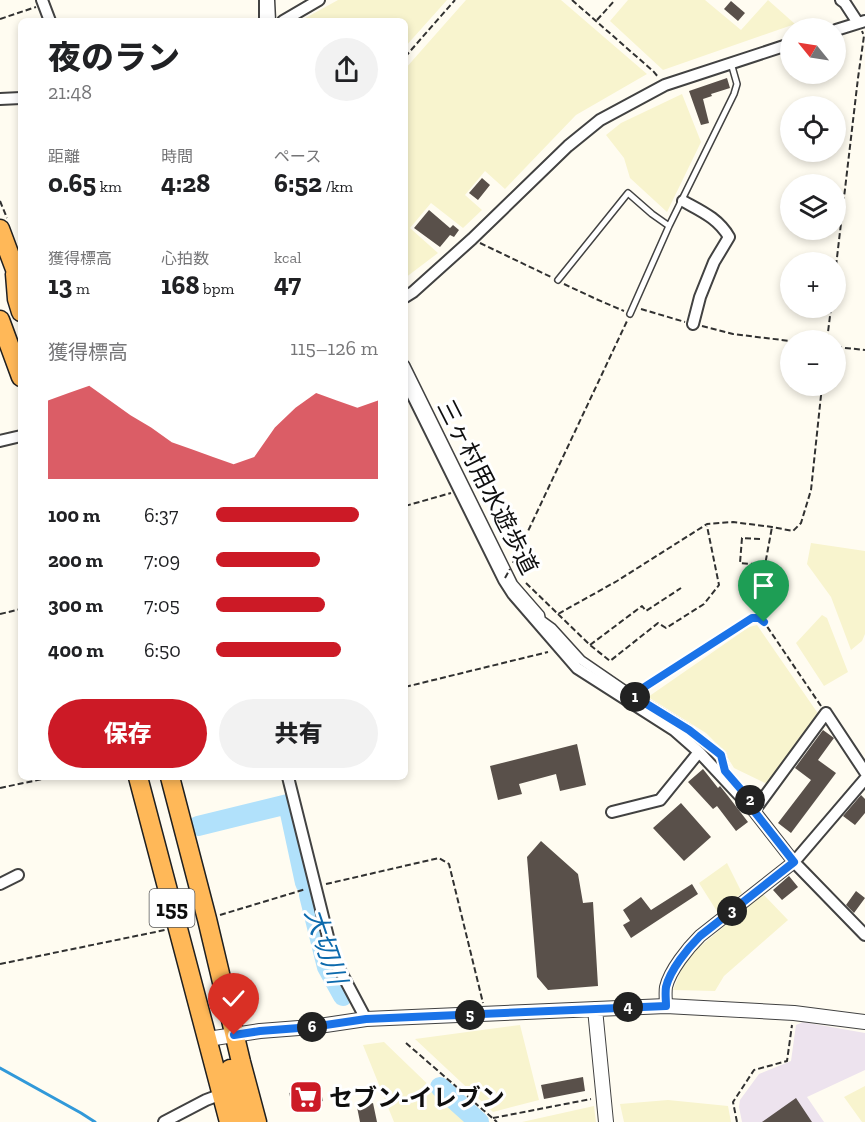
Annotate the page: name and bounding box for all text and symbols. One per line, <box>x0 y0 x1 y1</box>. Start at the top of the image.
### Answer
north arrow <box>780 18 846 84</box>
map controls <box>780 18 846 396</box>
text: 夜のラン <box>48 38 180 77</box>
button: share <box>315 38 378 101</box>
text: 21:48 <box>48 80 92 104</box>
button: locate <box>780 96 846 162</box>
text: 距離 <box>48 147 80 166</box>
text: 時間 <box>161 147 193 166</box>
text: ペース <box>274 147 321 166</box>
text: 0.65 <box>48 167 96 199</box>
text: 4:28 <box>161 167 210 199</box>
text: 6:52 <box>274 167 322 199</box>
button: layers <box>780 174 846 240</box>
text: km <box>96 177 122 196</box>
text: /km <box>322 177 353 196</box>
text: kcal <box>274 248 301 267</box>
text: 獲得標高 <box>48 249 112 268</box>
text: 心拍数 <box>161 249 209 268</box>
button: + <box>780 252 846 318</box>
text: 47 <box>274 267 301 299</box>
text: 13 <box>48 269 72 301</box>
text: 168 <box>161 269 199 301</box>
text: m <box>72 279 90 298</box>
text: bpm <box>199 279 234 298</box>
button: − <box>780 330 846 396</box>
text: 115–126 m <box>290 336 378 360</box>
text: 獲得標高 <box>48 340 128 364</box>
street label: 三ヶ村用水遊歩道 <box>431 395 545 579</box>
text: 100 m <box>48 503 100 527</box>
text: 6:37 <box>144 503 178 527</box>
text: 200 m <box>48 548 103 572</box>
text: 7:09 <box>144 548 180 572</box>
pin <box>738 560 789 622</box>
icon: arrive <box>747 569 780 602</box>
text: 300 m <box>48 593 103 617</box>
text: 7:05 <box>144 593 180 617</box>
text: 400 m <box>48 638 104 662</box>
text: 6:50 <box>144 638 181 662</box>
pin: 1 <box>620 682 650 712</box>
text: 1 <box>632 687 638 706</box>
button: 保存 <box>48 699 207 768</box>
button: 共有 <box>219 699 378 768</box>
pin: 2 <box>735 785 765 815</box>
text: 2 <box>746 790 754 809</box>
road number: 155 <box>150 889 195 927</box>
pin: 3 <box>717 896 747 926</box>
text: 3 <box>728 901 736 920</box>
water label: 大切川 <box>298 904 355 991</box>
pin <box>208 973 259 1035</box>
icon: check <box>217 982 250 1015</box>
pin: 4 <box>613 992 643 1022</box>
text: 4 <box>623 997 633 1016</box>
pin: 5 <box>455 1000 485 1030</box>
text: 5 <box>466 1005 474 1024</box>
pin: 6 <box>297 1012 327 1042</box>
text: 6 <box>308 1017 316 1036</box>
supermarket icon: セブン-イレブン <box>288 1079 324 1115</box>
place label: セブン-イレブン <box>329 1083 505 1112</box>

